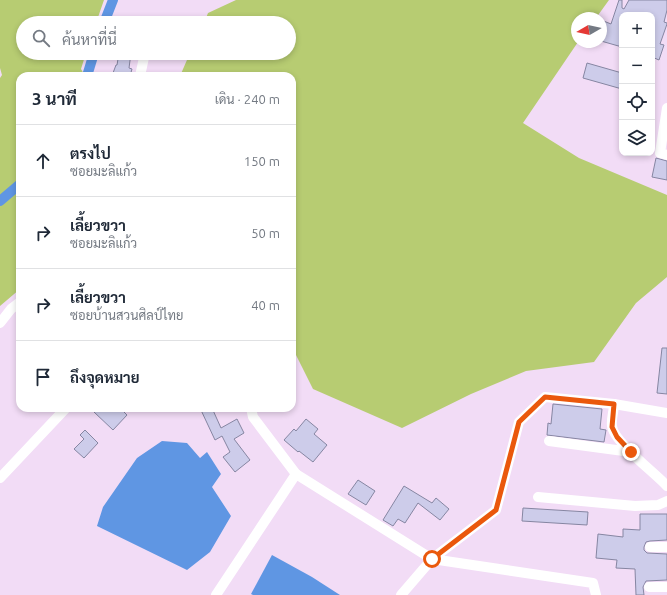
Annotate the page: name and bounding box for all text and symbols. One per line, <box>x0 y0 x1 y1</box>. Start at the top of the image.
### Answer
north arrow <box>571 12 607 48</box>
map controls <box>619 12 655 156</box>
button: + <box>619 12 655 48</box>
search box <box>16 16 296 60</box>
icon: search <box>30 27 52 49</box>
text: ค้นหาที่นี่ <box>62 31 117 48</box>
button: − <box>619 48 655 84</box>
button: locate <box>619 84 655 120</box>
text: 3 นาที <box>32 89 77 108</box>
text: เดิน · 240 m <box>215 92 280 106</box>
button: layers <box>619 120 655 156</box>
text: ตรงไป <box>70 145 111 162</box>
icon: ahead <box>32 150 54 172</box>
text: 150 m <box>244 154 280 168</box>
text: ซอยมะลิแก้ว <box>70 164 137 178</box>
text: เลี้ยวขวา <box>70 217 126 234</box>
icon: right <box>32 222 54 244</box>
text: 50 m <box>251 226 280 240</box>
text: ซอยมะลิแก้ว <box>70 236 137 250</box>
text: เลี้ยวขวา <box>70 289 126 306</box>
icon: right <box>32 294 54 316</box>
text: 40 m <box>251 298 280 312</box>
text: ซอยบ้านสวนศิลป์ไทย <box>70 308 183 322</box>
icon: arrive <box>32 366 54 388</box>
text: ถึงจุดหมาย <box>70 369 140 386</box>
route end <box>622 443 640 461</box>
route start <box>423 550 441 568</box>

